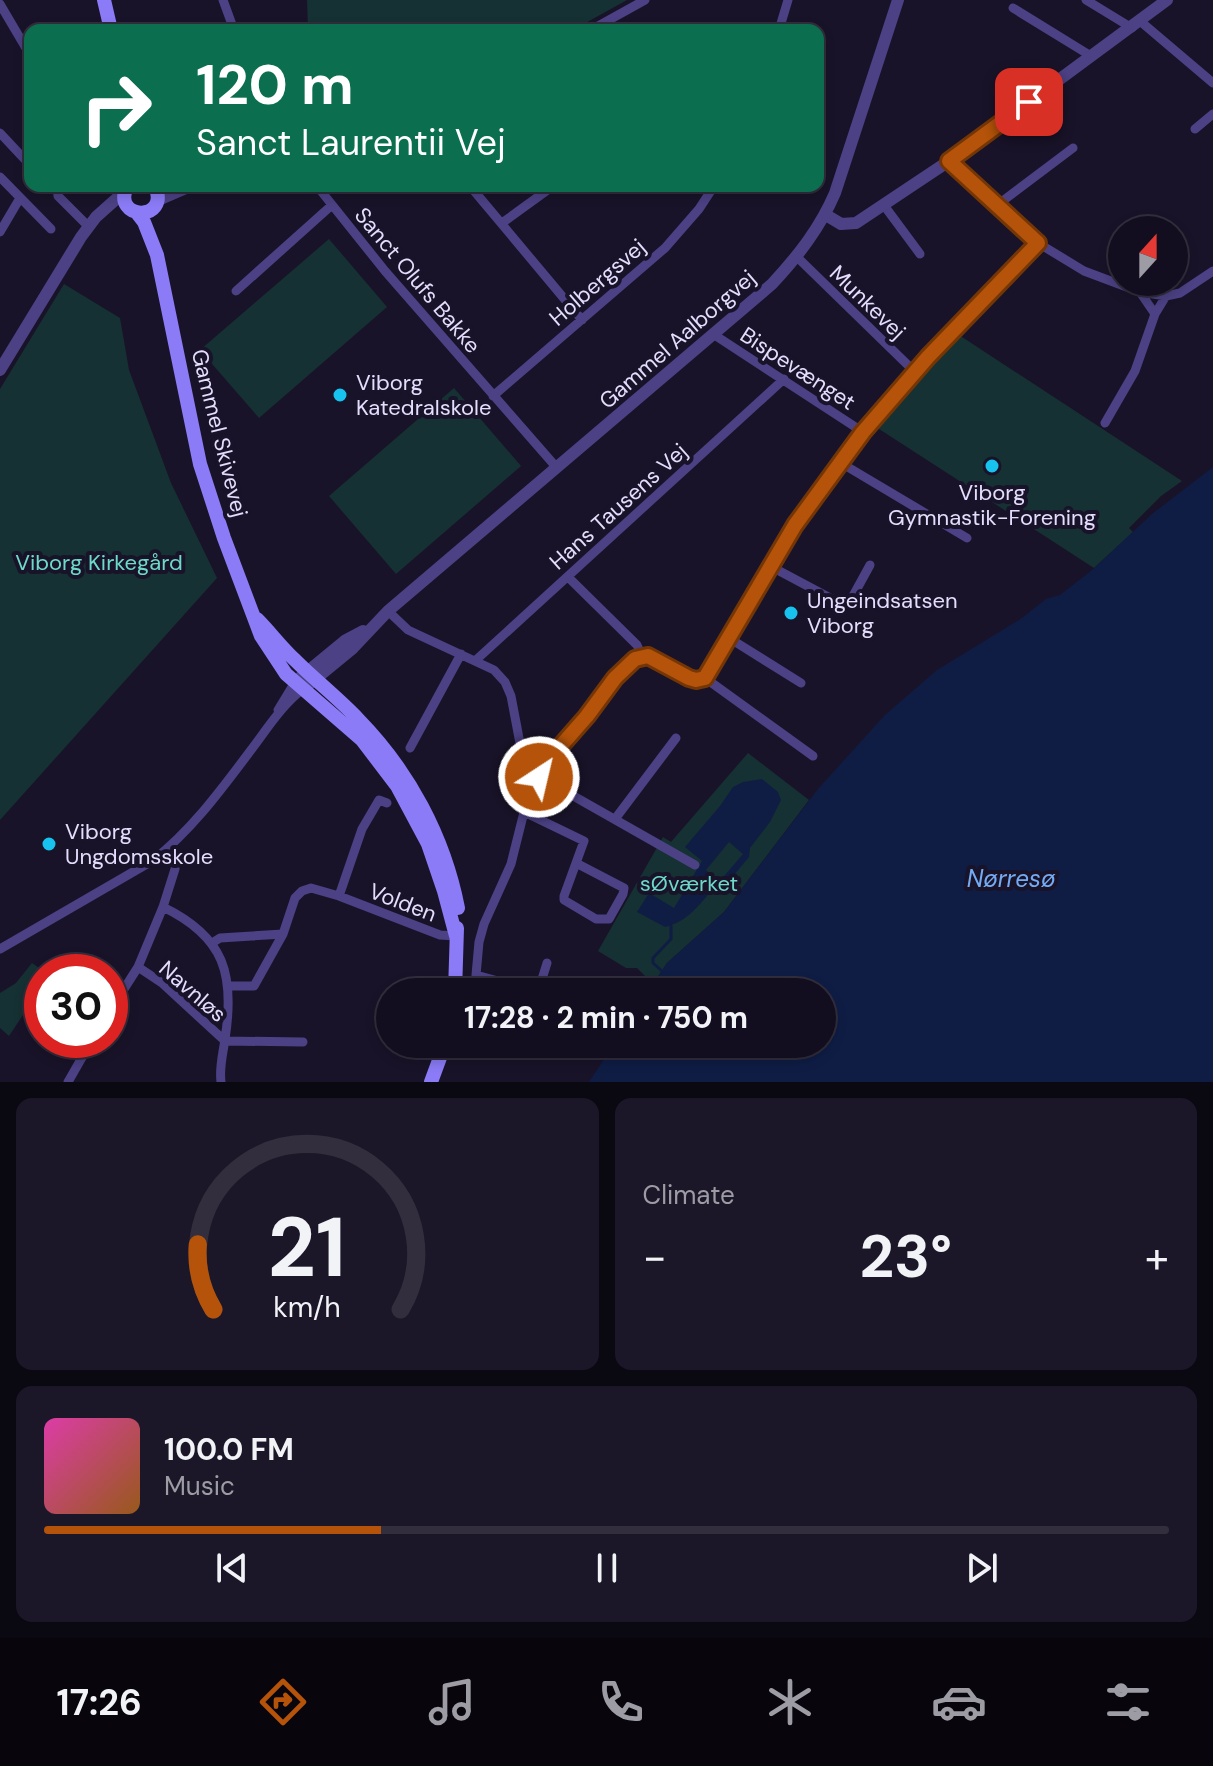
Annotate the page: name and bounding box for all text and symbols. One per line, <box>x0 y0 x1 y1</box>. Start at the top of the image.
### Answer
text: 120 m <box>196 48 354 121</box>
icon: right <box>64 56 168 160</box>
pin <box>995 68 1063 136</box>
icon: arrive <box>1007 80 1051 124</box>
text: Sanct Laurentii Vej <box>196 119 506 166</box>
street label: Sanct Olufs Bakke <box>348 201 487 359</box>
north arrow <box>1108 216 1188 296</box>
map controls <box>1108 216 1188 296</box>
street label: Holbergsvej <box>543 232 652 332</box>
street label: Munkevej <box>823 259 912 346</box>
street label: Gammel Aalborgvej <box>593 263 762 415</box>
street label: Bispevænget <box>735 320 861 416</box>
street label: Gammel Skivevej <box>185 346 254 520</box>
place label: Viborg Katedralskole <box>356 368 491 422</box>
marker: Viborg Katedralskole <box>331 386 349 404</box>
street label: Hans Tausens Vej <box>543 437 693 576</box>
marker: Viborg Gymnastik-Forening <box>983 457 1001 475</box>
place label: Viborg Gymnastik-Forening <box>888 478 1096 532</box>
park label: Viborg Kirkegård <box>15 548 183 577</box>
place label: Ungeindsatsen Viborg <box>807 586 958 640</box>
marker: Ungeindsatsen Viborg <box>782 604 800 622</box>
position arrow <box>497 735 581 819</box>
place label: Viborg Ungdomsskole <box>65 817 213 871</box>
marker: Viborg Ungdomsskole <box>40 835 58 853</box>
water label: Nørresø <box>967 863 1056 894</box>
park label: sØværket <box>640 869 738 898</box>
street label: Volden <box>365 876 441 929</box>
speed limit sign: 30 <box>24 954 128 1058</box>
street label: Navnløs <box>153 954 232 1029</box>
text: 17:28 · 2 min · 750 m <box>464 998 748 1037</box>
text: Climate <box>643 1178 735 1212</box>
text: 21 <box>268 1193 346 1302</box>
text: 23° <box>859 1217 952 1296</box>
text: − <box>643 1228 667 1286</box>
text: + <box>1145 1228 1169 1286</box>
text: km/h <box>273 1289 341 1326</box>
text: 100.0 FM <box>164 1430 294 1469</box>
text: Music <box>164 1469 235 1503</box>
icon: previous <box>210 1546 254 1590</box>
icon: pause <box>585 1546 629 1590</box>
icon: next <box>960 1546 1004 1590</box>
icon: directions <box>255 1674 311 1730</box>
icon: music <box>424 1674 480 1730</box>
icon: phone <box>593 1674 649 1730</box>
icon: climate <box>762 1674 818 1730</box>
icon: car <box>931 1674 987 1730</box>
icon: filters <box>1100 1674 1156 1730</box>
text: 17:26 <box>57 1679 142 1726</box>

